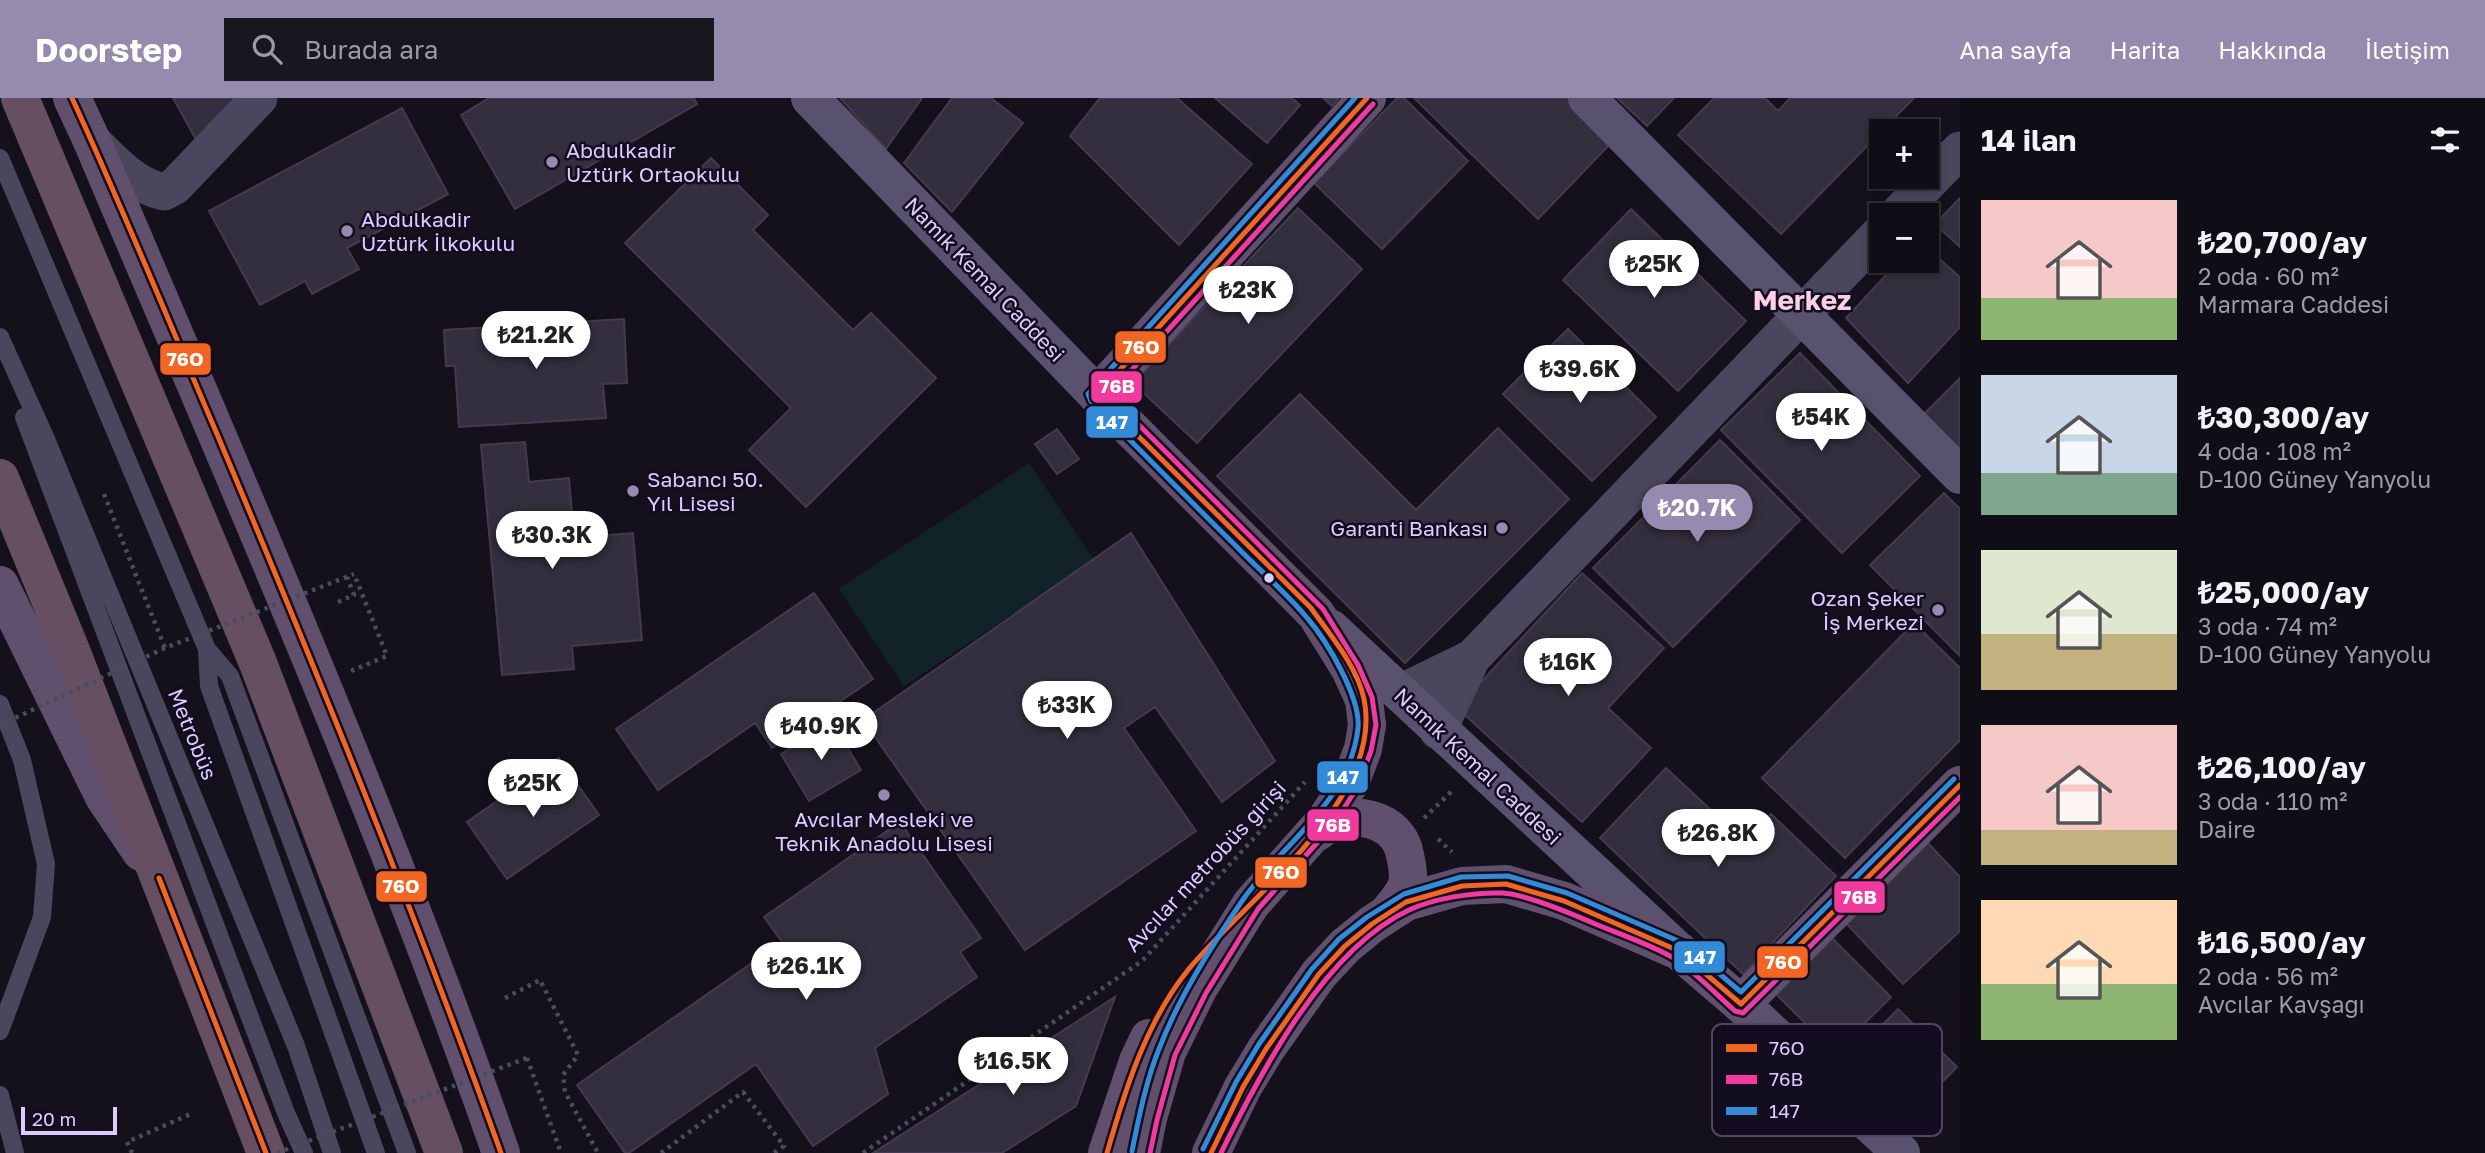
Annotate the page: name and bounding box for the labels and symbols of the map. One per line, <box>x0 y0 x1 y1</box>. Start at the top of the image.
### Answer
place label: Abdulkadir Uztürk Ortaokulu <box>566 137 740 187</box>
marker: Abdulkadir Uztürk Ortaokulu <box>544 154 560 170</box>
street label: Namık Kemal Caddesi <box>900 191 1070 367</box>
place label: Abdulkadir Uztürk İlkokulu <box>361 206 515 256</box>
marker: Abdulkadir Uztürk İlkokulu <box>339 223 355 239</box>
pin: ₺25K <box>1613 240 1695 300</box>
pin: ₺23K <box>1207 266 1289 326</box>
district label: Merkez <box>1753 283 1851 316</box>
pin: ₺21.2K <box>479 312 593 371</box>
line badge: 76O <box>1114 330 1167 364</box>
text: 76O <box>1122 335 1160 358</box>
line badge: 76O <box>159 342 212 376</box>
pin: ₺39.6K <box>1523 345 1637 405</box>
text: 76O <box>166 347 204 370</box>
line badge: 76B <box>1090 370 1143 404</box>
text: 76B <box>1099 374 1135 397</box>
pin: ₺54K <box>1780 394 1862 453</box>
line badge: 147 <box>1085 405 1139 439</box>
text: 147 <box>1096 410 1128 433</box>
place label: Sabancı 50. Yıl Lisesi <box>647 466 764 516</box>
marker: Sabancı 50. Yıl Lisesi <box>625 483 641 499</box>
pin: ₺20.7K <box>1640 484 1754 544</box>
pin: ₺30.3K <box>495 512 609 571</box>
place label: Garanti Bankası <box>1330 515 1488 541</box>
marker: Garanti Bankası <box>1494 520 1510 536</box>
unlabelled marker <box>1262 571 1276 585</box>
place label: Ozan Şeker İş Merkezi <box>1810 585 1924 635</box>
marker: Ozan Şeker İş Merkezi <box>1930 602 1946 618</box>
pin: ₺16K <box>1527 638 1609 698</box>
pin: ₺33K <box>1026 682 1108 741</box>
street label: Namık Kemal Caddesi <box>1389 682 1567 850</box>
street label: Metrobüs <box>163 685 223 783</box>
pin: ₺40.9K <box>764 702 878 762</box>
pin: ₺25K <box>492 760 574 819</box>
line badge: 147 <box>1316 760 1369 794</box>
text: 147 <box>1327 765 1359 788</box>
street label: Avcılar metrobüs girişi <box>1119 775 1291 957</box>
marker: Avcılar Mesleki ve Teknik Anadolu Lisesi <box>876 787 892 803</box>
place label: Avcılar Mesleki ve Teknik Anadolu Lisesi <box>775 806 993 856</box>
line badge: 76B <box>1306 808 1360 842</box>
pin: ₺26.8K <box>1661 810 1775 869</box>
text: 76B <box>1315 813 1351 836</box>
line badge: 76O <box>1254 856 1308 889</box>
text: 76O <box>1262 860 1300 883</box>
line badge: 76O <box>375 870 428 903</box>
text: 76O <box>382 874 420 897</box>
line badge: 76B <box>1833 880 1886 914</box>
text: 76B <box>1841 885 1877 908</box>
line badge: 147 <box>1673 940 1726 974</box>
pin: ₺26.1K <box>749 942 863 1002</box>
text: 147 <box>1684 945 1716 968</box>
line badge: 76O <box>1756 945 1809 979</box>
text: 76O <box>1764 950 1802 973</box>
legend <box>1712 1024 1942 1136</box>
text: 76O <box>1769 1036 1805 1059</box>
pin: ₺16.5K <box>956 1038 1070 1097</box>
text: 76B <box>1769 1067 1803 1090</box>
text: 147 <box>1769 1099 1800 1122</box>
scale bar <box>21 1104 117 1136</box>

